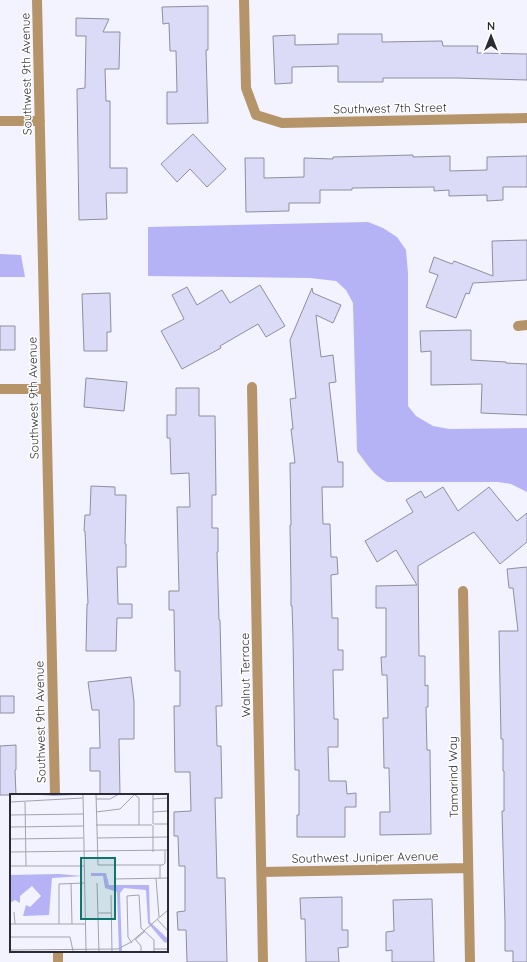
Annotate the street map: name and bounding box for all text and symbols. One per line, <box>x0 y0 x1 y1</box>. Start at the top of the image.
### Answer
street label: Southwest 9th Avenue <box>17 12 35 135</box>
north arrow <box>471 16 511 56</box>
text: N <box>487 19 495 33</box>
street label: Southwest 7th Street <box>333 100 447 116</box>
street label: Southwest 9th Avenue <box>24 336 42 459</box>
street label: Walnut Terrace <box>237 632 253 717</box>
street label: Southwest 9th Avenue <box>31 660 49 783</box>
street label: Tamarind Way <box>445 736 461 818</box>
inset map <box>10 794 168 952</box>
street label: Southwest Juniper Avenue <box>292 848 439 866</box>

